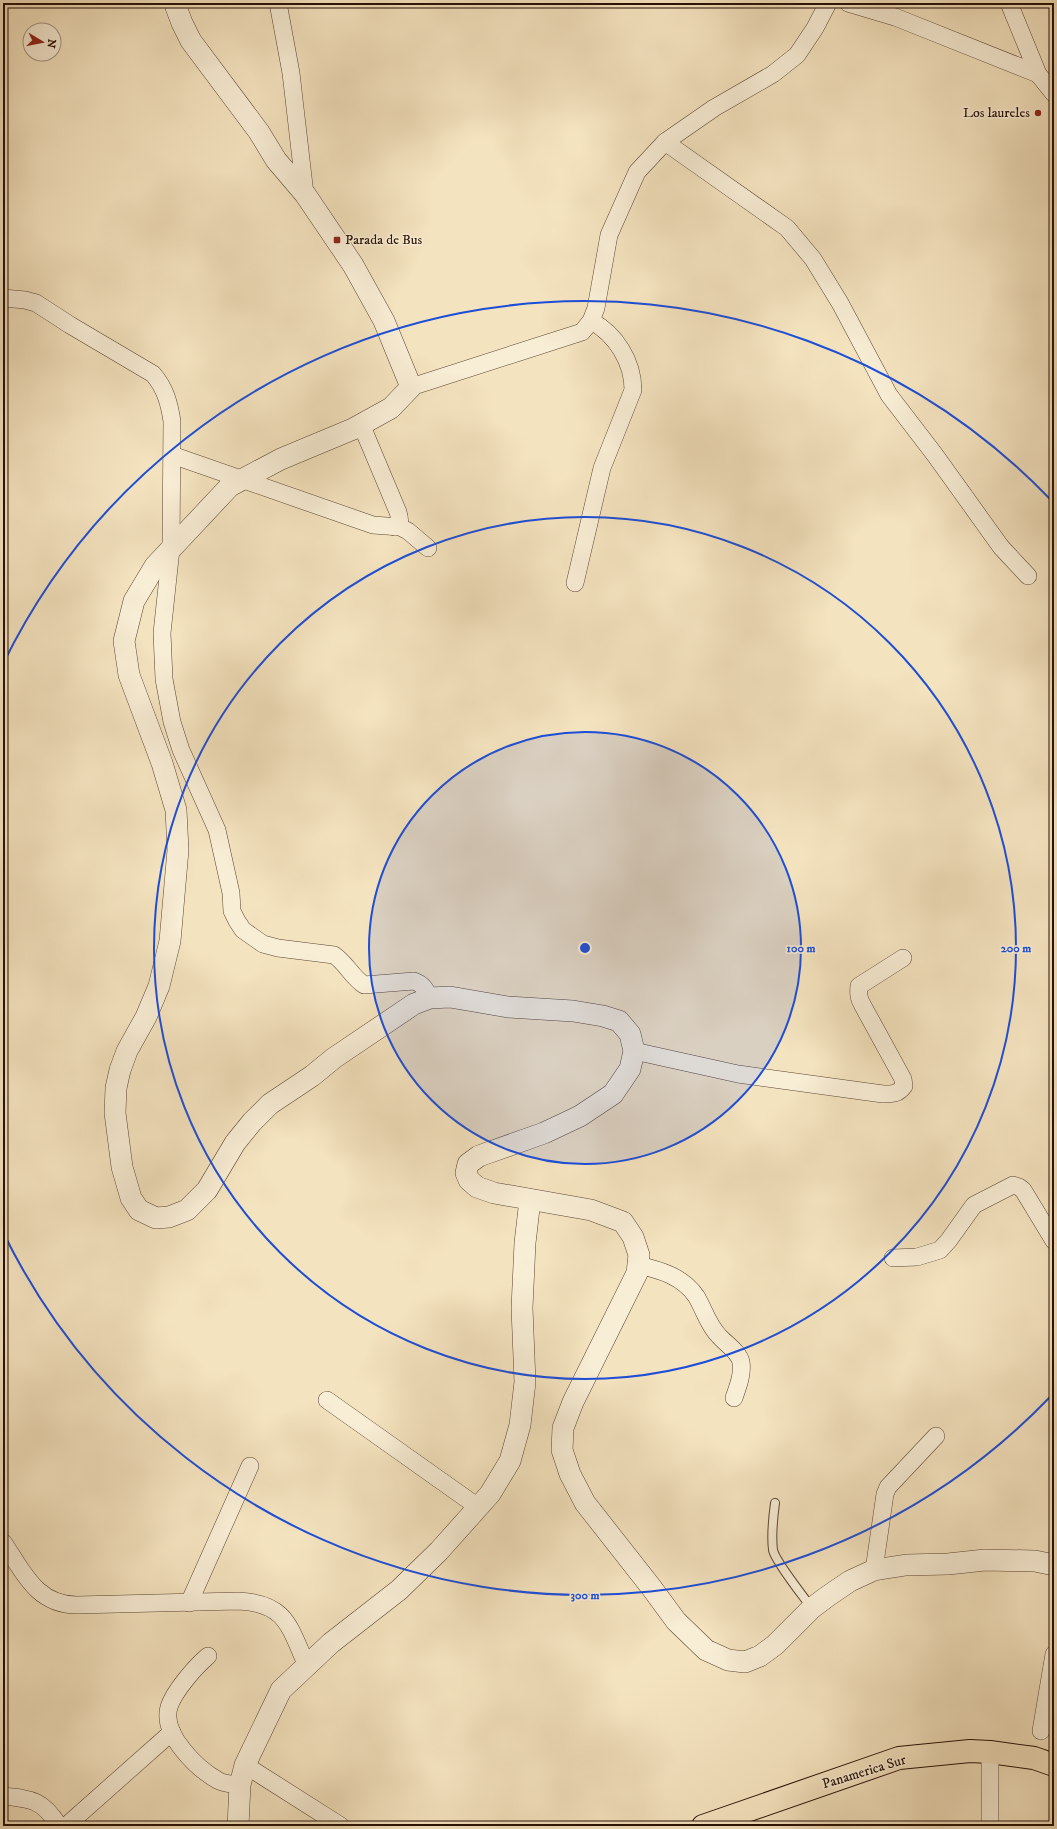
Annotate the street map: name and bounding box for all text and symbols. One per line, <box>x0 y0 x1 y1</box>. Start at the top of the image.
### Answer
north arrow <box>22 22 62 62</box>
text: N <box>43 38 59 49</box>
place label: Los laureles <box>963 104 1030 122</box>
marker: Los laureles <box>1033 108 1043 118</box>
place label: Parada de Bus <box>345 231 423 249</box>
marker: Parada de Bus <box>332 235 342 245</box>
centre of rings <box>578 941 592 955</box>
text: 100 m <box>787 941 815 956</box>
text: 200 m <box>1001 941 1031 956</box>
text: 300 m <box>571 1588 599 1603</box>
street label: Panamerica Sur <box>820 1750 909 1793</box>

